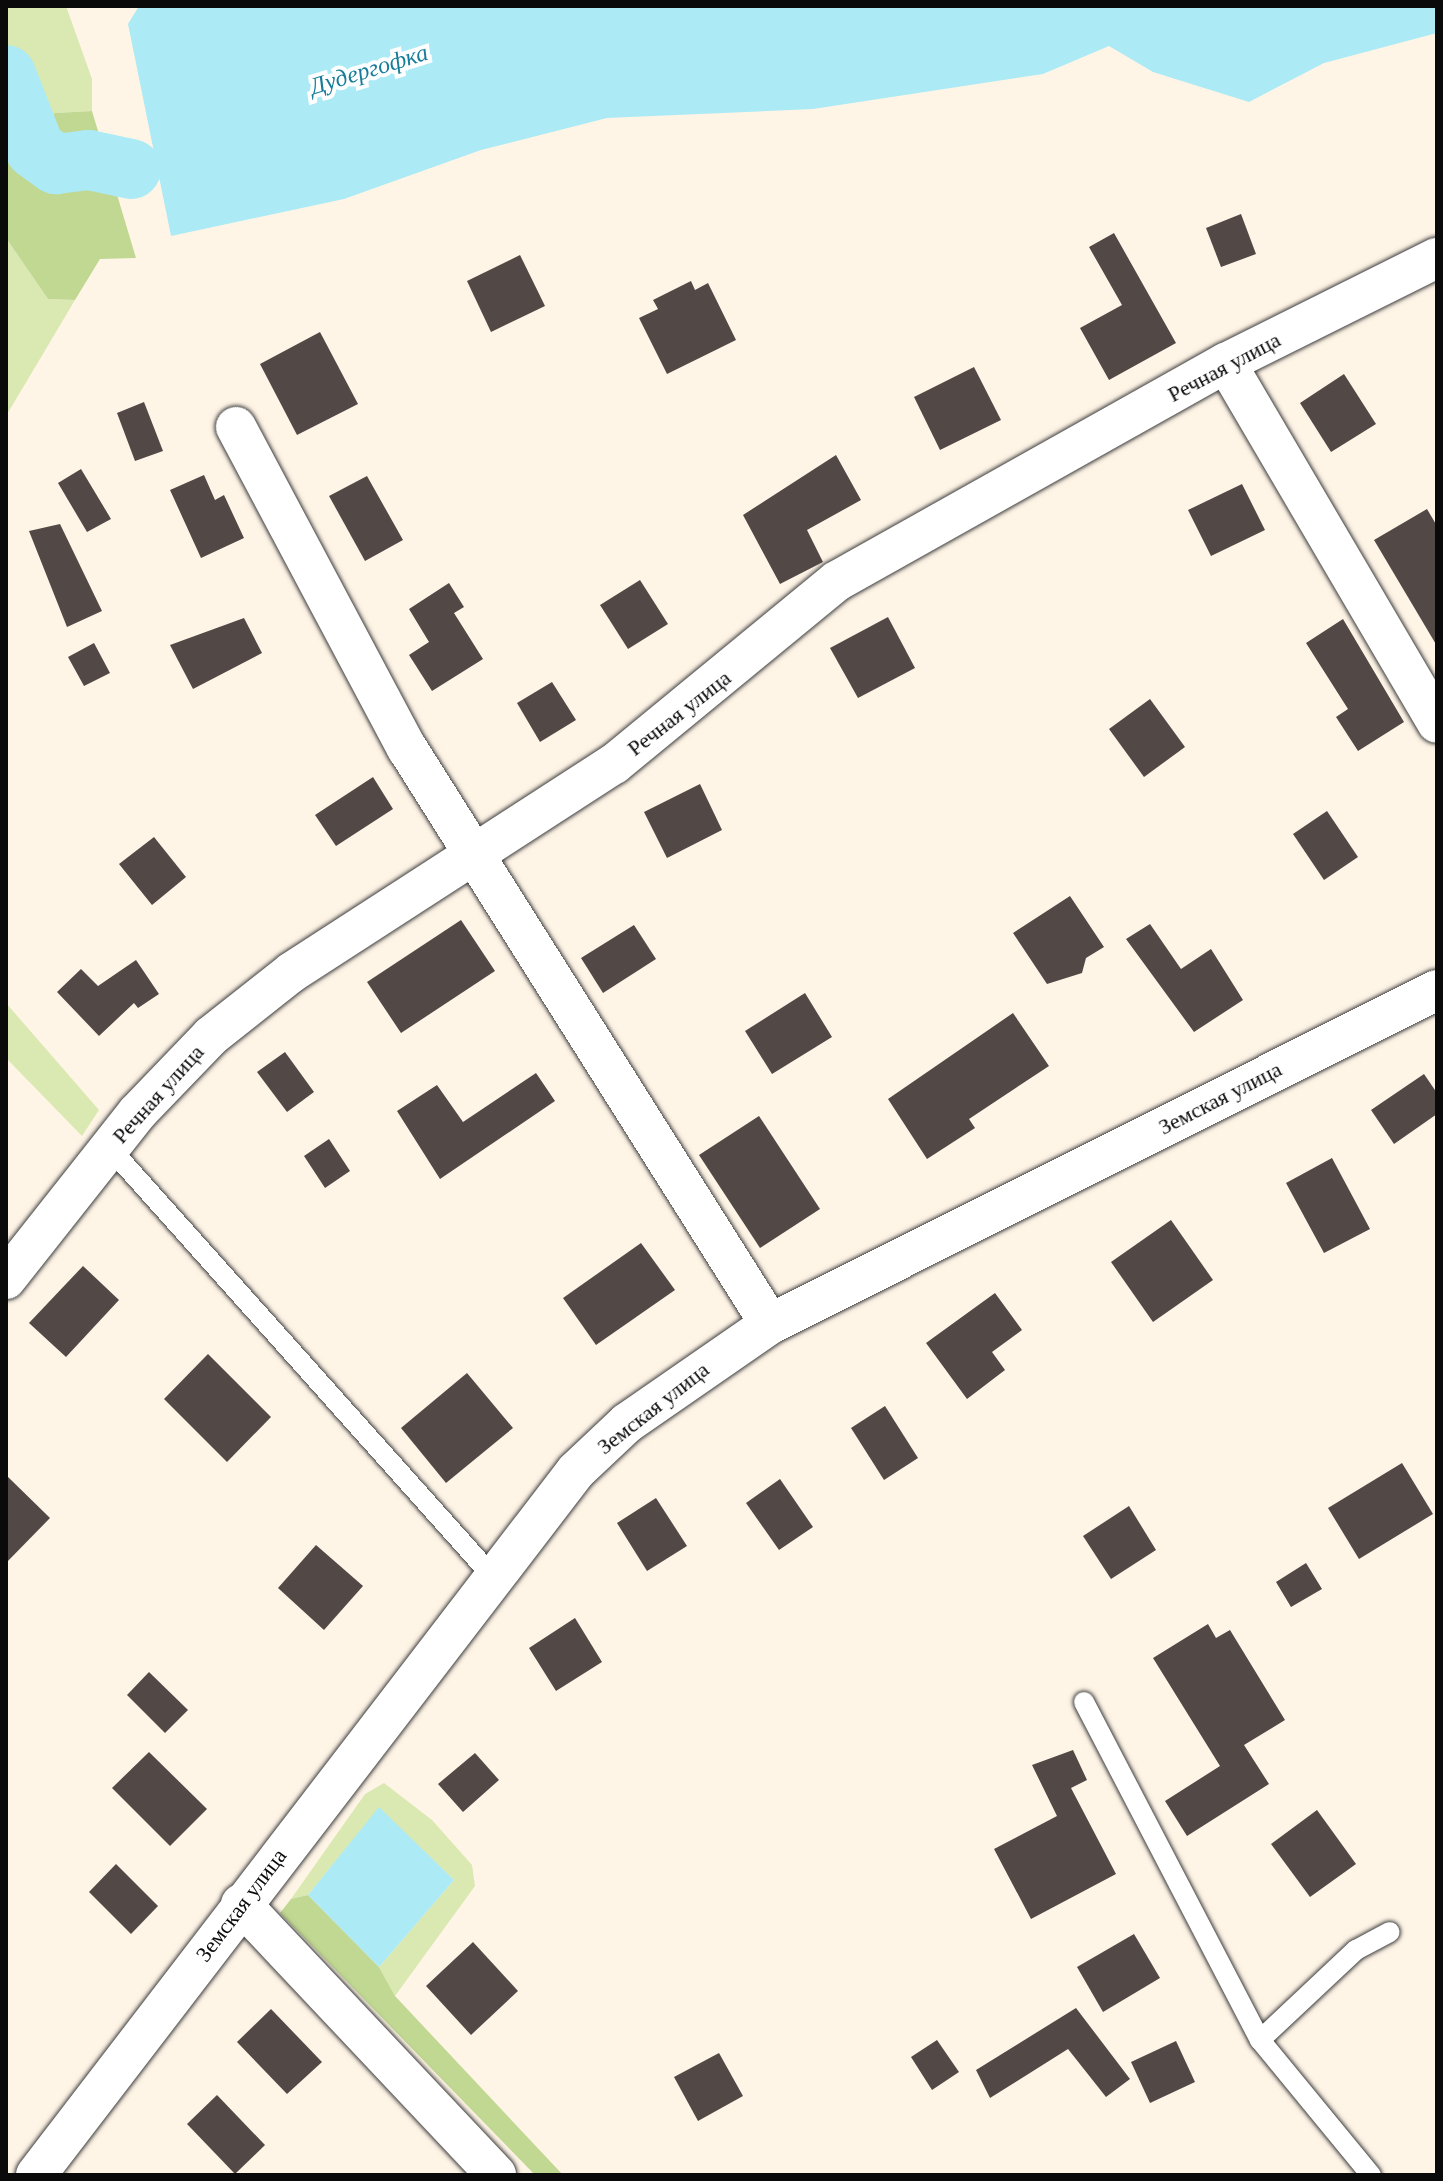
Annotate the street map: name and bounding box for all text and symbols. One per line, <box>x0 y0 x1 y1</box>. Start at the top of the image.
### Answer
water label: Дудергофка <box>306 38 432 102</box>
street label: Речная улица <box>1163 326 1285 408</box>
street label: Речная улица <box>622 665 736 761</box>
street label: Речная улица <box>107 1039 209 1149</box>
street label: Земская улица <box>1154 1056 1286 1140</box>
street label: Земская улица <box>592 1356 714 1460</box>
street label: Земская улица <box>190 1843 292 1967</box>

